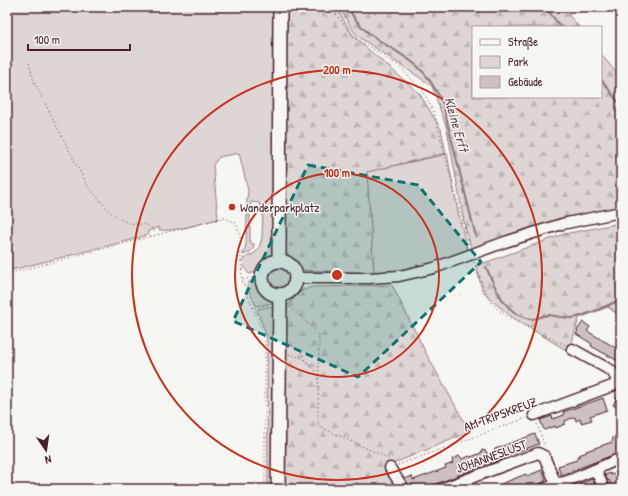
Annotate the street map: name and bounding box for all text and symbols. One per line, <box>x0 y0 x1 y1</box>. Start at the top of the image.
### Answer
scale bar <box>28 26 130 52</box>
legend <box>472 26 602 98</box>
text: 100 m <box>34 31 60 48</box>
text: Straße <box>508 33 538 50</box>
text: Park <box>508 53 528 70</box>
text: 200 m <box>323 61 351 78</box>
text: Gebäude <box>508 73 543 90</box>
water label: Kleine Erft <box>440 94 474 156</box>
text: 100 m <box>324 164 350 181</box>
place label: Wanderparkplatz <box>240 198 320 216</box>
marker: Wanderparkplatz <box>227 202 237 212</box>
centre of rings <box>330 268 344 282</box>
street label: AM TRIPSKREUZ <box>461 392 539 436</box>
north arrow <box>26 430 66 470</box>
street label: JOHANNESLUST <box>453 435 530 477</box>
text: N <box>44 452 53 467</box>

